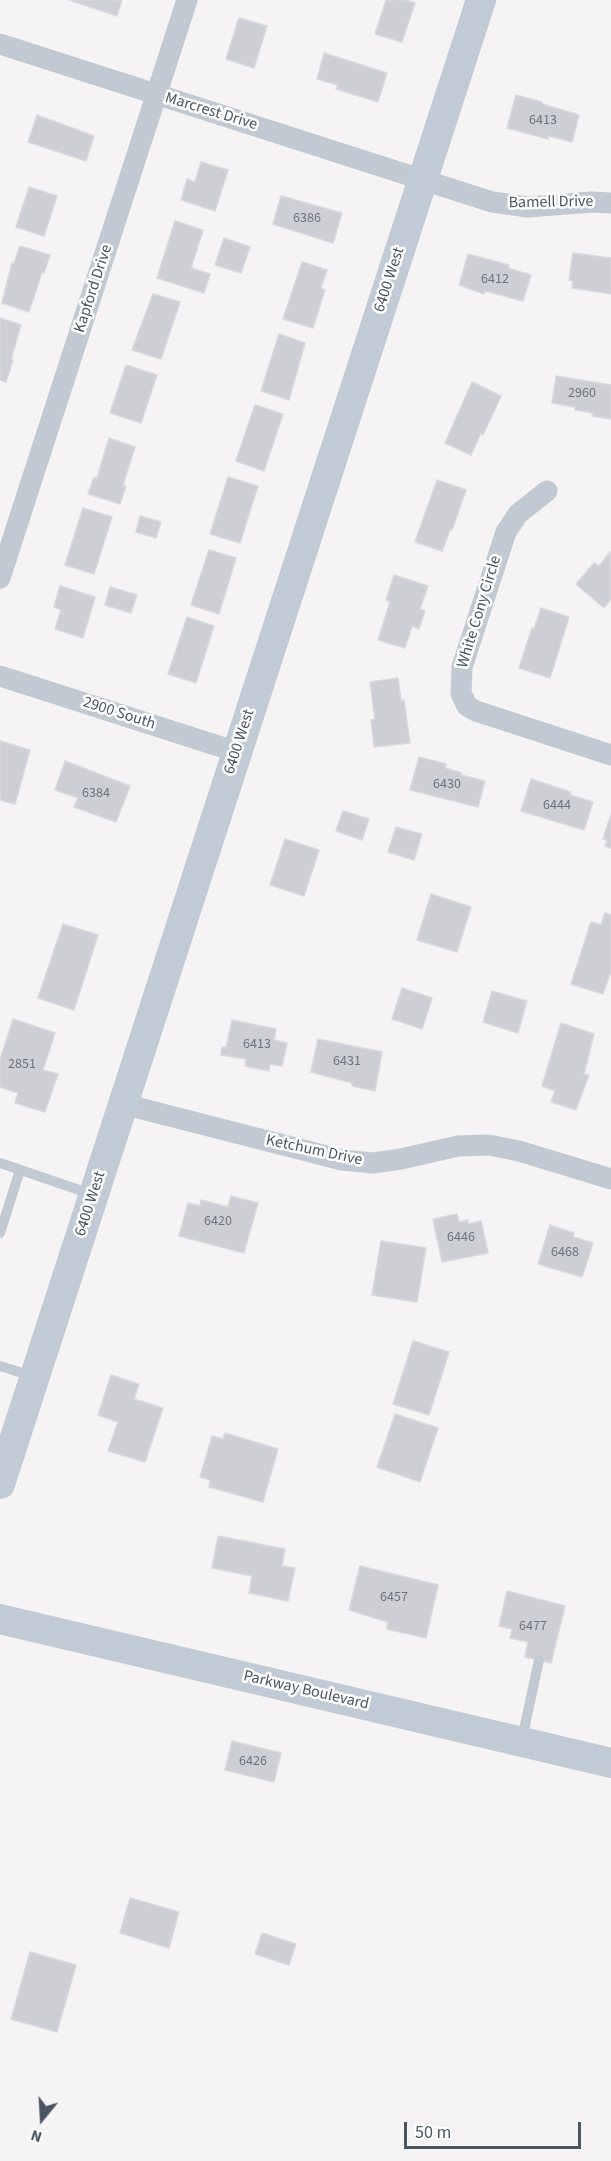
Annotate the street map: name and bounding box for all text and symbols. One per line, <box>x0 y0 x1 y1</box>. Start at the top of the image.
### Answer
street label: Marcrest Drive <box>163 89 259 135</box>
house number: 6413 <box>529 113 557 129</box>
street label: Bamell Drive <box>508 193 594 213</box>
house number: 6386 <box>293 211 321 227</box>
street label: Kapford Drive <box>71 243 117 335</box>
street label: 6400 West <box>370 245 410 315</box>
house number: 6412 <box>481 272 509 288</box>
house number: 2960 <box>568 386 596 402</box>
street label: White Cony Circle <box>454 553 506 671</box>
street label: 2900 South <box>80 693 158 735</box>
street label: 6400 West <box>220 707 260 777</box>
house number: 6430 <box>433 777 461 793</box>
house number: 6384 <box>82 786 110 802</box>
house number: 6444 <box>543 798 571 814</box>
house number: 6413 <box>243 1037 271 1053</box>
house number: 6431 <box>333 1054 361 1070</box>
house number: 2851 <box>8 1057 36 1073</box>
street label: Ketchum Drive <box>264 1131 364 1171</box>
street label: 6400 West <box>71 1169 111 1239</box>
house number: 6420 <box>204 1214 232 1230</box>
house number: 6446 <box>447 1230 475 1246</box>
house number: 6468 <box>551 1245 579 1261</box>
house number: 6457 <box>380 1590 408 1606</box>
house number: 6477 <box>519 1619 547 1635</box>
street label: Parkway Boulevard <box>241 1667 371 1715</box>
house number: 6426 <box>239 1754 267 1770</box>
north arrow <box>12 2089 72 2149</box>
scale bar <box>407 2110 584 2148</box>
text: 50 m <box>415 2120 451 2145</box>
text: N <box>28 2124 45 2148</box>

